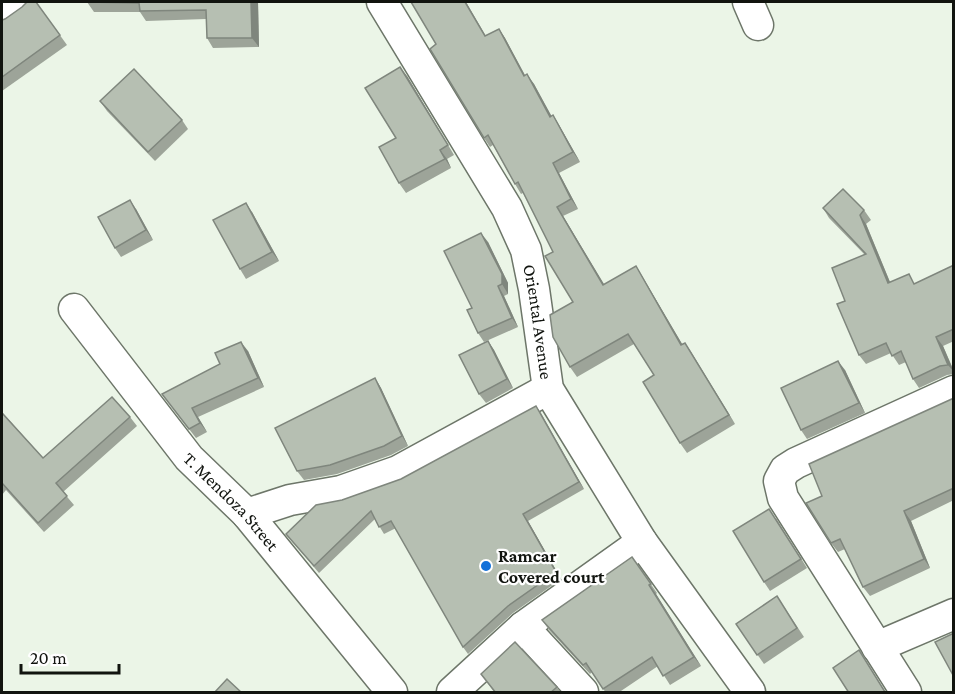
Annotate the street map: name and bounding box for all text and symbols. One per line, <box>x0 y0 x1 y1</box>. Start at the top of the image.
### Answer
street label: Oriental Avenue <box>519 263 557 381</box>
street label: T. Mendoza Street <box>179 448 284 556</box>
place label: Ramcar Covered court <box>498 546 605 587</box>
marker: Ramcar Covered court <box>479 559 493 573</box>
scale bar <box>21 637 118 675</box>
text: 20 m <box>30 648 67 668</box>

